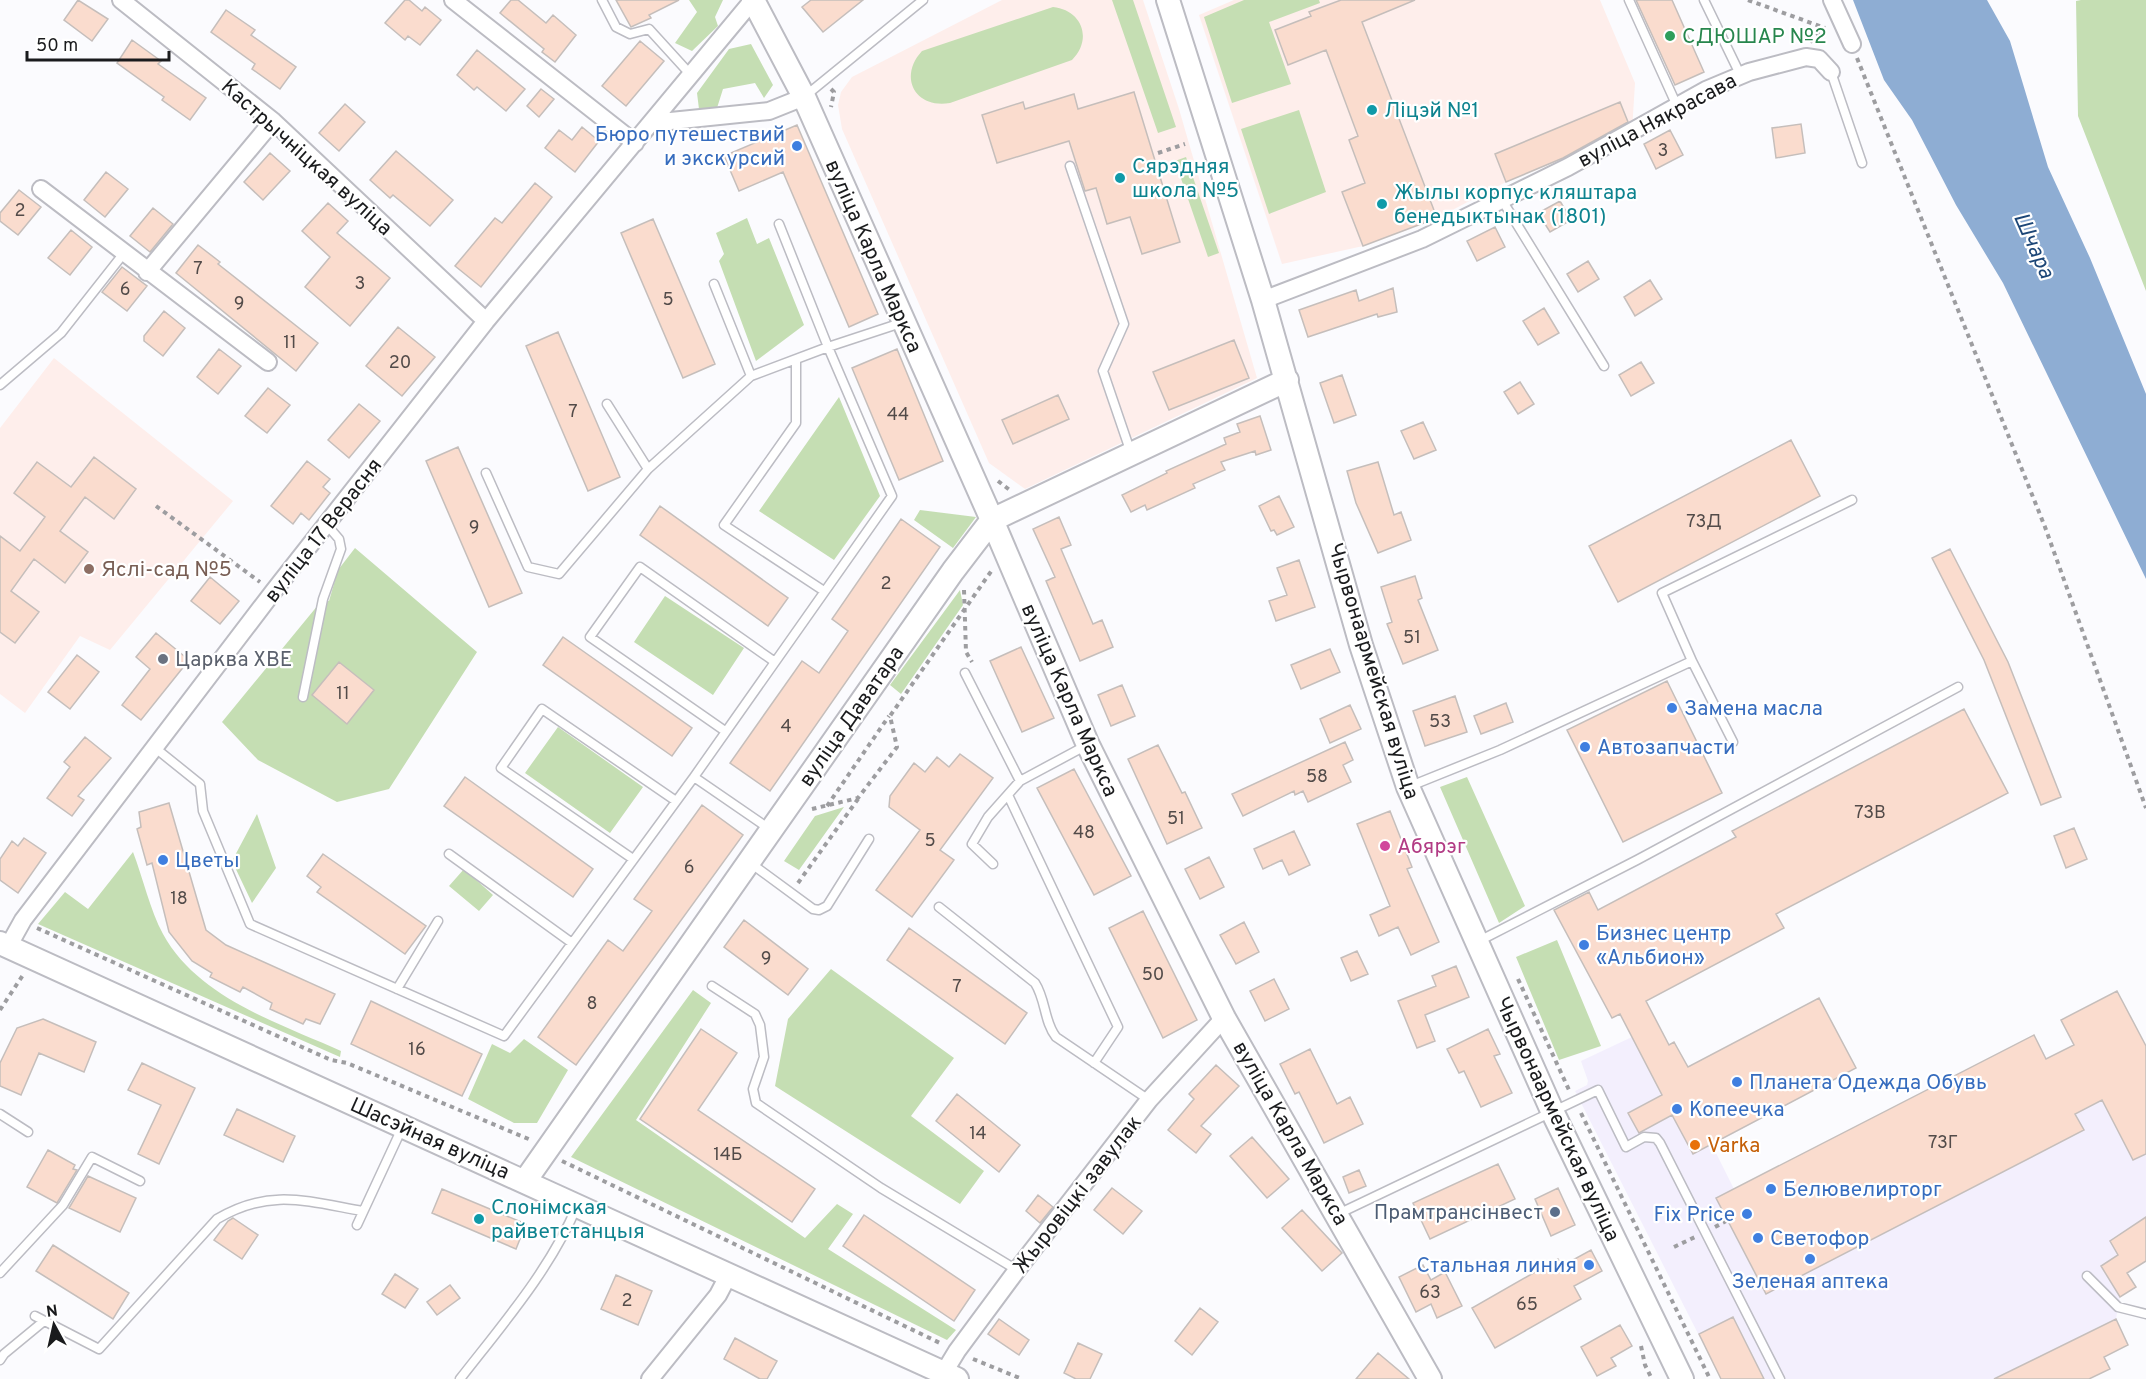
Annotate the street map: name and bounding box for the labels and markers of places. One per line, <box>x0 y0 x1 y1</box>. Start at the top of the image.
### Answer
place label: СДЮШАР №2 <box>1682 24 1827 51</box>
marker: СДЮШАР №2 <box>1663 29 1677 43</box>
place label: Ліцэй №1 <box>1384 98 1479 125</box>
marker: Ліцэй №1 <box>1365 103 1379 117</box>
place label: Бюро путешествий и экскурсий <box>595 122 785 173</box>
marker: Бюро путешествий и экскурсий <box>790 139 804 153</box>
place label: Сярэдняя школа №5 <box>1132 154 1239 205</box>
marker: Сярэдняя школа №5 <box>1113 171 1127 185</box>
place label: Жылы корпус кляштара бенедыктынак (1801) <box>1394 180 1637 231</box>
marker: Жылы корпус кляштара бенедыктынак (1801) <box>1375 197 1389 211</box>
place label: Яслі-сад №5 <box>101 557 232 584</box>
marker: Яслі-сад №5 <box>82 562 96 576</box>
place label: Царква ХВЕ <box>175 647 292 674</box>
marker: Царква ХВЕ <box>156 652 170 666</box>
place label: Замена масла <box>1684 696 1823 723</box>
marker: Замена масла <box>1665 701 1679 715</box>
place label: Автозапчасти <box>1597 735 1735 762</box>
marker: Автозапчасти <box>1578 740 1592 754</box>
place label: Абярэг <box>1397 834 1466 861</box>
marker: Абярэг <box>1378 839 1392 853</box>
place label: Цветы <box>175 848 240 875</box>
marker: Цветы <box>156 853 170 867</box>
place label: Бизнес центр «Альбион» <box>1596 921 1731 972</box>
marker: Бизнес центр «Альбион» <box>1577 938 1591 952</box>
place label: Планета Одежда Обувь <box>1749 1070 1987 1097</box>
marker: Планета Одежда Обувь <box>1730 1075 1744 1089</box>
place label: Копеечка <box>1689 1097 1785 1124</box>
marker: Копеечка <box>1670 1102 1684 1116</box>
place label: Varka <box>1707 1133 1760 1160</box>
marker: Varka <box>1688 1138 1702 1152</box>
place label: Белювелирторг <box>1783 1177 1942 1204</box>
marker: Белювелирторг <box>1764 1182 1778 1196</box>
place label: Слонімская райветстанцыя <box>491 1195 645 1246</box>
place label: Прамтрансінвест <box>1374 1200 1543 1227</box>
place label: Fix Price <box>1653 1202 1735 1229</box>
marker: Прамтрансінвест <box>1548 1205 1562 1219</box>
marker: Fix Price <box>1740 1207 1754 1221</box>
marker: Слонімская райветстанцыя <box>472 1212 486 1226</box>
place label: Светофор <box>1770 1226 1869 1253</box>
marker: Светофор <box>1751 1231 1765 1245</box>
marker: Зеленая аптека <box>1803 1252 1817 1266</box>
place label: Стальная линия <box>1417 1253 1577 1280</box>
marker: Стальная линия <box>1582 1258 1596 1272</box>
place label: Зеленая аптека <box>1731 1269 1889 1296</box>

